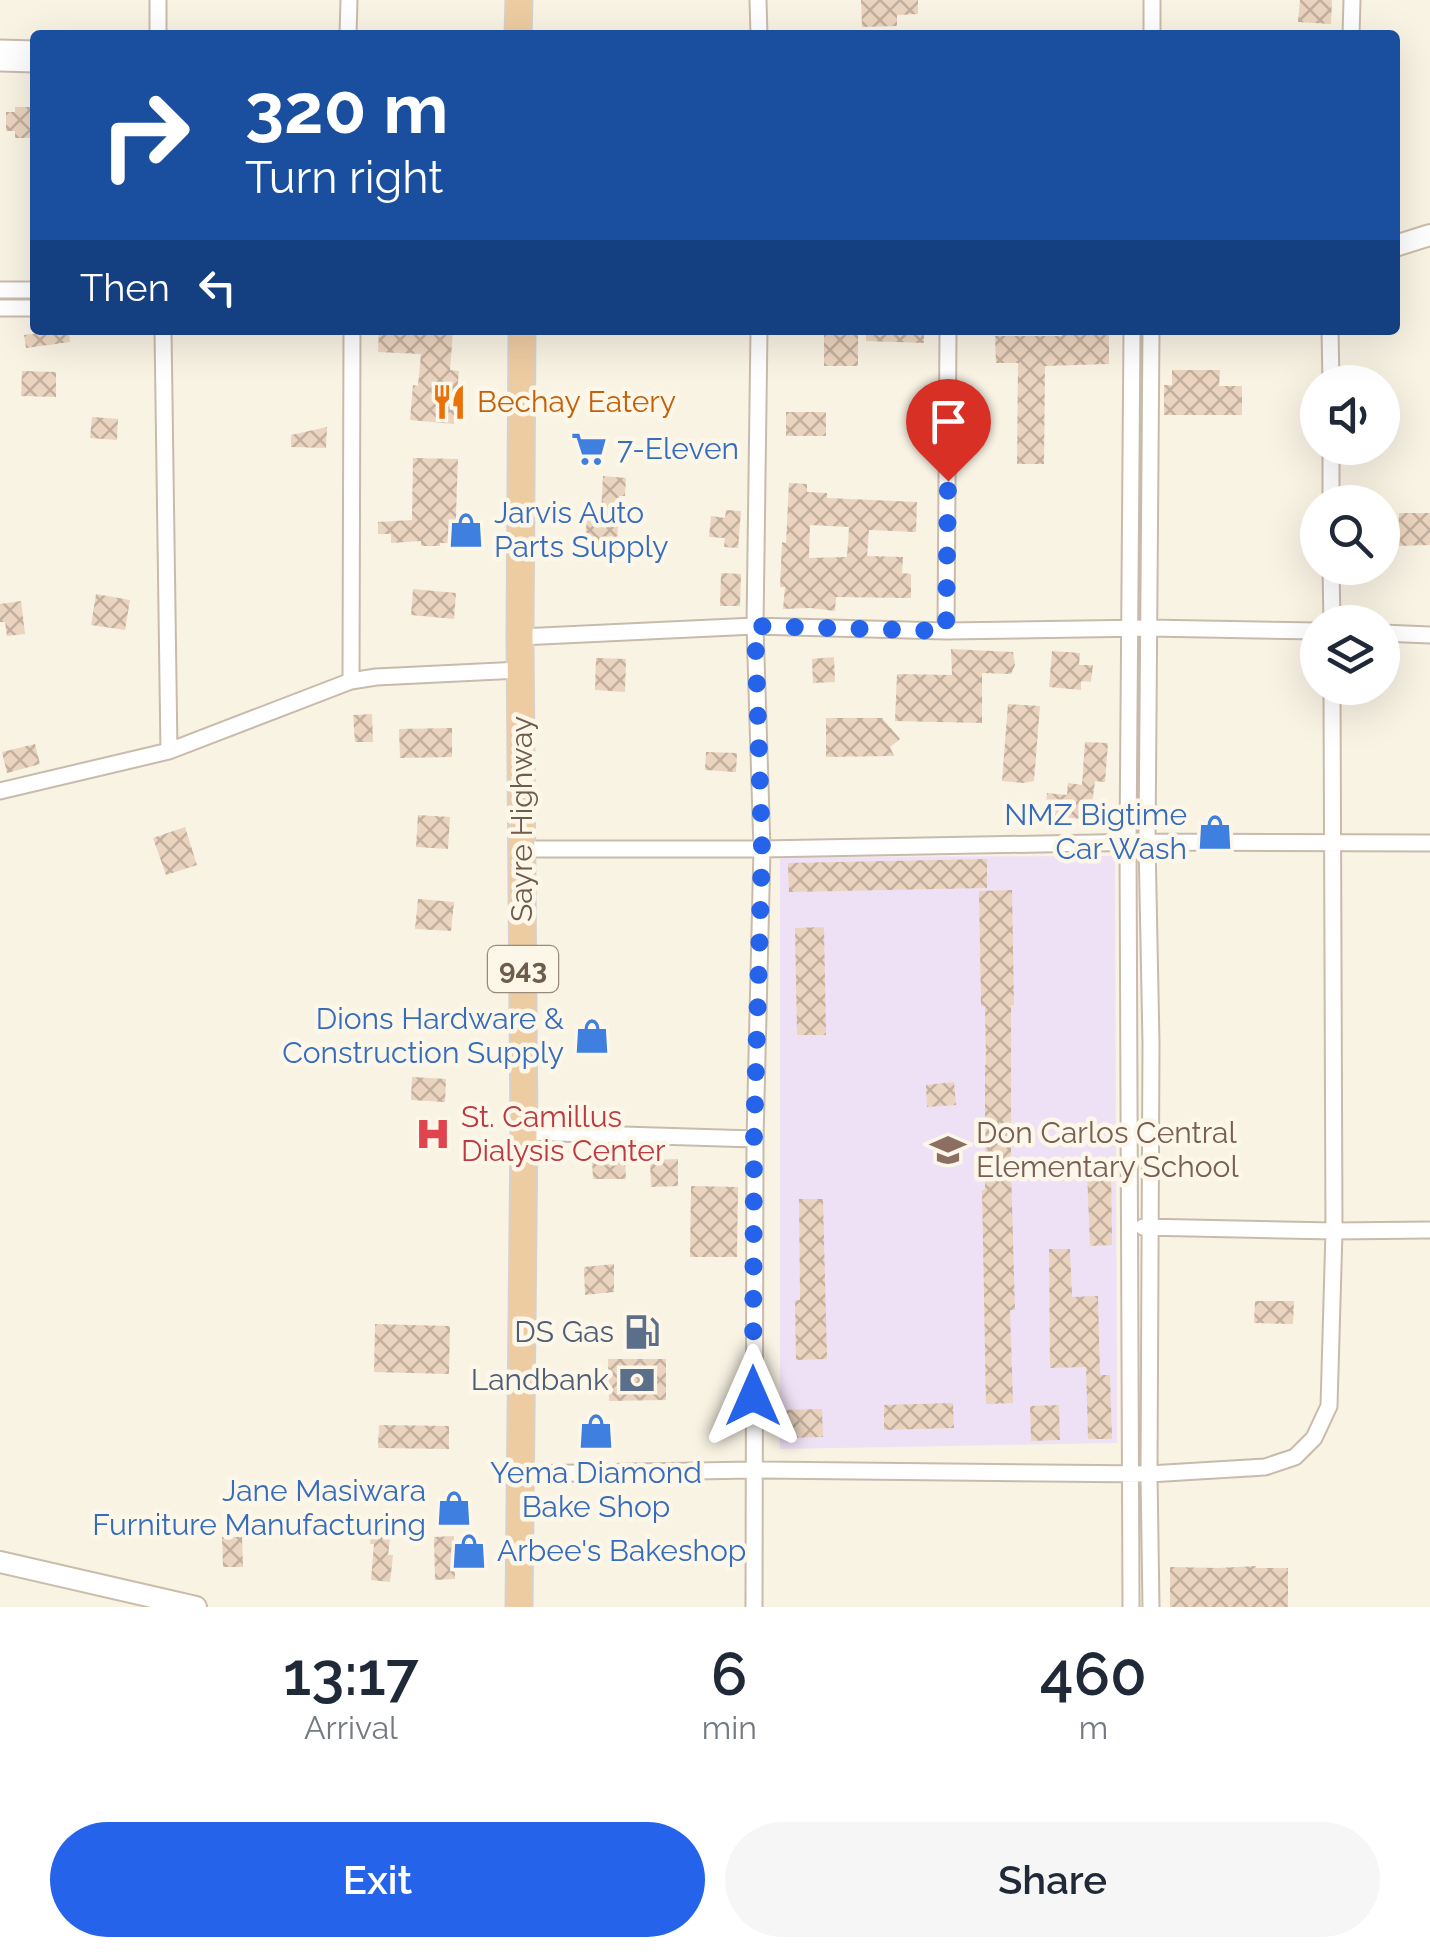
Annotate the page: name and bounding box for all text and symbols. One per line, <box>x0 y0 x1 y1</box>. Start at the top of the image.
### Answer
text: 320 m <box>245 67 449 149</box>
icon: right <box>80 70 210 200</box>
text: Turn right <box>245 151 443 204</box>
icon: left <box>190 260 245 315</box>
text: Then <box>80 265 170 310</box>
map controls <box>1300 365 1400 705</box>
button: sound <box>1300 365 1400 465</box>
pin <box>906 379 991 482</box>
restaurant icon: Bechay Eatery <box>430 383 468 421</box>
place label: Bechay Eatery <box>477 384 676 419</box>
icon: arrive <box>921 394 976 449</box>
supermarket icon: 7-Eleven <box>570 430 608 468</box>
place label: 7-Eleven <box>617 431 739 466</box>
button: search <box>1300 485 1400 585</box>
place label: Jarvis Auto Parts Supply <box>494 495 669 564</box>
shop icon: Jarvis Auto Parts Supply <box>447 511 485 549</box>
button: layers <box>1300 605 1400 705</box>
street label: Sayre Highway <box>504 716 539 922</box>
place label: NMZ Bigtime Car Wash <box>1004 797 1187 866</box>
shop icon: NMZ Bigtime Car Wash <box>1196 813 1234 851</box>
road number: 943 <box>488 946 558 992</box>
place label: Dions Hardware & Construction Supply <box>282 1001 564 1070</box>
shop icon: Dions Hardware & Construction Supply <box>573 1017 611 1055</box>
place label: St. Camillus Dialysis Center <box>461 1099 666 1168</box>
hospital icon: St. Camillus Dialysis Center <box>414 1115 452 1153</box>
place label: Don Carlos Central Elementary School <box>976 1115 1239 1184</box>
school or university icon: Don Carlos Central Elementary School <box>929 1131 967 1169</box>
fuel station icon: DS Gas <box>623 1313 661 1351</box>
place label: DS Gas <box>514 1314 614 1349</box>
position arrow <box>701 1344 805 1448</box>
bank icon: Landbank <box>618 1361 656 1399</box>
place label: Landbank <box>471 1362 609 1397</box>
shop icon: Yema Diamond Bake Shop <box>577 1412 615 1450</box>
place label: Yema Diamond Bake Shop <box>490 1455 702 1524</box>
place label: Jane Masiwara Furniture Manufacturing <box>92 1473 426 1542</box>
shop icon: Jane Masiwara Furniture Manufacturing <box>435 1489 473 1527</box>
shop icon: Arbee's Bakeshop <box>450 1532 488 1570</box>
place label: Arbee's Bakeshop <box>497 1533 746 1568</box>
text: 13:17 <box>283 1639 419 1709</box>
text: 6 <box>711 1639 748 1709</box>
text: 460 <box>1040 1639 1147 1709</box>
text: Arrival <box>304 1709 398 1746</box>
text: min <box>702 1709 757 1746</box>
text: m <box>1079 1709 1108 1746</box>
button: Exit <box>50 1822 705 1937</box>
button: Share <box>725 1822 1380 1937</box>

